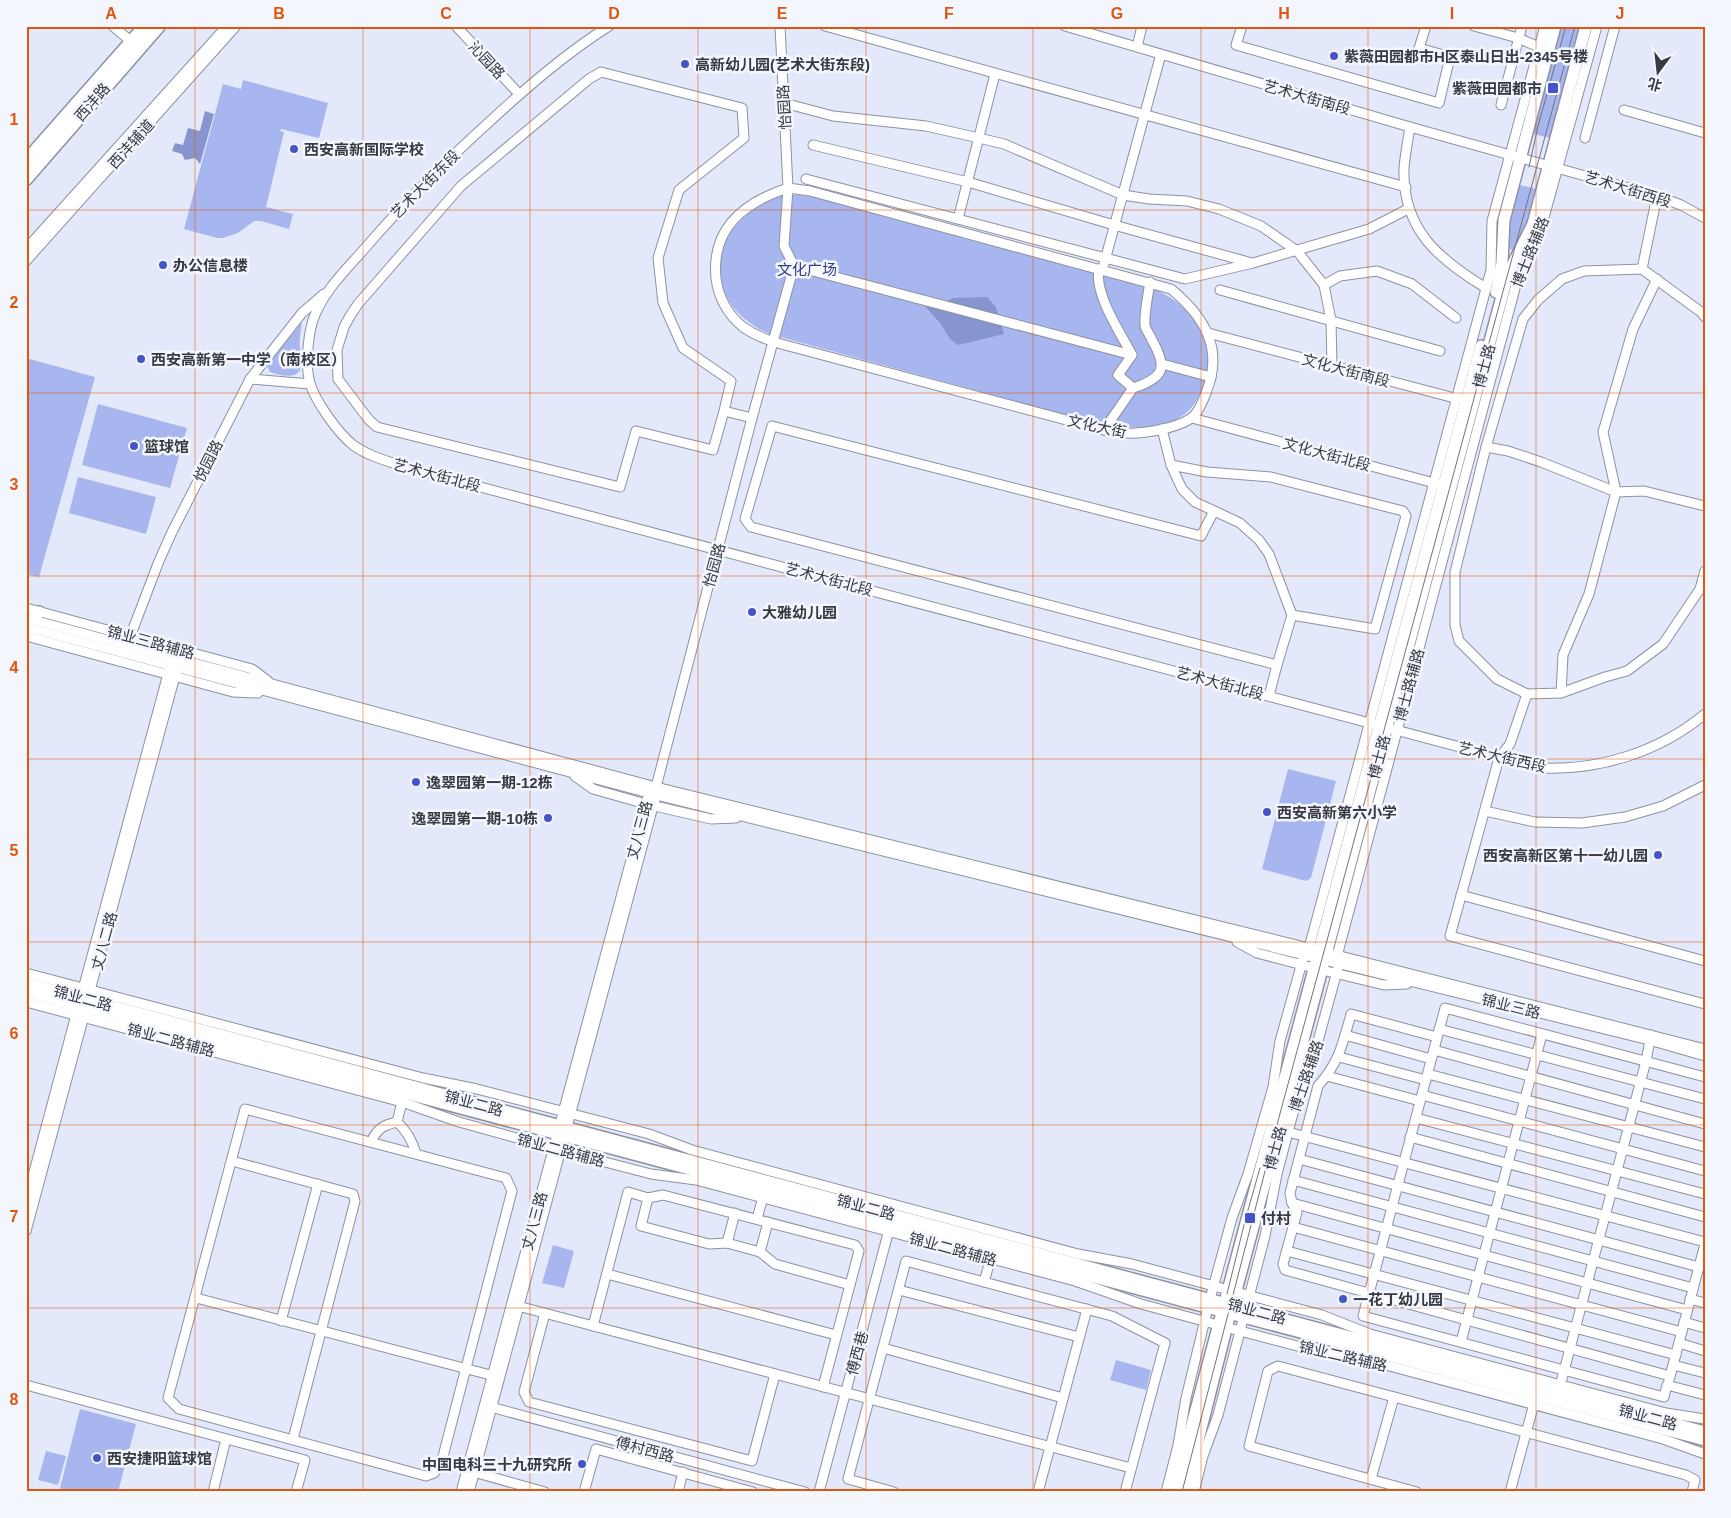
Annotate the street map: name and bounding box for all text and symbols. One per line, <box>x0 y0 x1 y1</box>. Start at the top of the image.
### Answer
text: A <box>105 5 117 22</box>
text: B <box>273 5 285 22</box>
text: C <box>440 5 452 22</box>
text: D <box>608 5 620 22</box>
text: E <box>777 5 788 22</box>
text: F <box>944 5 954 22</box>
text: G <box>1111 5 1123 22</box>
text: H <box>1278 5 1290 22</box>
text: I <box>1450 5 1454 22</box>
text: J <box>1616 5 1624 22</box>
street label: 沁园路 <box>465 38 509 82</box>
place label: 紫薇田园都市H区泰山日出-2345号楼 <box>1344 48 1588 65</box>
north arrow <box>1634 48 1684 98</box>
marker: 紫薇田园都市H区泰山日出-2345号楼 <box>1328 50 1340 62</box>
place label: 高新幼儿园(艺术大街东段) <box>695 56 870 73</box>
marker: 高新幼儿园(艺术大街东段) <box>679 58 691 70</box>
text: 北 <box>1646 75 1663 94</box>
street label: 艺术大街南段 <box>1261 76 1353 118</box>
street label: 西沣路 <box>71 79 113 125</box>
place label: 紫薇田园都市 <box>1452 80 1542 97</box>
marker: 紫薇田园都市 <box>1546 81 1560 95</box>
street label: 怡园路 <box>774 84 794 130</box>
text: 1 <box>10 111 19 128</box>
street label: 西沣辅道 <box>105 116 157 172</box>
place label: 西安高新国际学校 <box>304 141 424 158</box>
marker: 西安高新国际学校 <box>288 143 300 155</box>
street label: 艺术大街东段 <box>387 146 463 222</box>
street label: 艺术大街西段 <box>1582 168 1674 210</box>
street label: 博士路辅路 <box>1508 214 1552 290</box>
place label: 办公信息楼 <box>173 257 248 274</box>
marker: 办公信息楼 <box>157 259 169 271</box>
park label: 文化广场 <box>777 261 837 278</box>
text: 2 <box>10 294 19 311</box>
street label: 博士路 <box>1470 342 1498 390</box>
street label: 文化大街南段 <box>1300 350 1392 390</box>
place label: 西安高新第一中学（南校区） <box>151 351 346 368</box>
marker: 西安高新第一中学（南校区） <box>135 353 147 365</box>
street label: 文化大街 <box>1066 411 1128 441</box>
street label: 文化大街北段 <box>1281 434 1373 474</box>
street label: 悦园路 <box>190 437 226 485</box>
place label: 篮球馆 <box>144 438 189 455</box>
marker: 篮球馆 <box>128 440 140 452</box>
street label: 艺术大街北段 <box>391 455 483 495</box>
text: 3 <box>10 476 19 493</box>
street label: 怡园路 <box>700 541 728 589</box>
street label: 艺术大街北段 <box>783 559 875 599</box>
place label: 大雅幼儿园 <box>762 604 837 621</box>
marker: 大雅幼儿园 <box>746 606 758 618</box>
street label: 锦业三路辅路 <box>105 622 197 662</box>
street label: 博士路辅路 <box>1391 647 1427 723</box>
text: 4 <box>10 659 19 676</box>
street label: 艺术大街北段 <box>1174 663 1266 703</box>
street label: 博士路 <box>1365 733 1393 781</box>
street label: 艺术大街西段 <box>1456 739 1548 775</box>
place label: 逸翠园第一期-12栋 <box>426 774 553 791</box>
marker: 逸翠园第一期-12栋 <box>410 776 422 788</box>
street label: 丈八三路 <box>623 799 655 861</box>
place label: 西安高新第六小学 <box>1277 804 1397 821</box>
marker: 西安高新第六小学 <box>1261 806 1273 818</box>
place label: 逸翠园第一期-10栋 <box>411 810 538 827</box>
marker: 逸翠园第一期-10栋 <box>542 812 554 824</box>
text: 5 <box>10 842 19 859</box>
place label: 西安高新区第十一幼儿园 <box>1483 847 1648 864</box>
marker: 西安高新区第十一幼儿园 <box>1652 849 1664 861</box>
street label: 丈八二路 <box>88 910 120 972</box>
street label: 锦业二路 <box>52 982 114 1014</box>
street label: 锦业三路 <box>1480 990 1542 1022</box>
street label: 锦业二路辅路 <box>125 1020 217 1060</box>
text: 6 <box>10 1025 19 1042</box>
street label: 博士路辅路 <box>1286 1038 1326 1114</box>
street label: 锦业二路 <box>443 1087 505 1119</box>
street label: 博士路 <box>1261 1124 1289 1172</box>
street label: 锦业二路辅路 <box>515 1130 607 1170</box>
street label: 丈八三路 <box>518 1190 550 1252</box>
street label: 锦业二路 <box>835 1191 897 1223</box>
text: 7 <box>10 1208 19 1225</box>
place label: 付村 <box>1261 1210 1291 1227</box>
marker: 付村 <box>1243 1211 1257 1225</box>
street label: 锦业二路辅路 <box>907 1229 999 1269</box>
place label: 一花丁幼儿园 <box>1353 1291 1443 1308</box>
marker: 一花丁幼儿园 <box>1337 1293 1349 1305</box>
street label: 锦业二路 <box>1226 1295 1288 1327</box>
street label: 傅西巷 <box>843 1329 871 1377</box>
street label: 锦业二路辅路 <box>1297 1338 1389 1374</box>
text: 8 <box>10 1391 19 1408</box>
street label: 锦业二路 <box>1617 1401 1679 1433</box>
street label: 傅村西路 <box>614 1433 676 1465</box>
place label: 西安捷阳篮球馆 <box>107 1450 212 1467</box>
marker: 西安捷阳篮球馆 <box>91 1452 103 1464</box>
place label: 中国电科三十九研究所 <box>422 1456 572 1473</box>
marker: 中国电科三十九研究所 <box>576 1458 588 1470</box>

